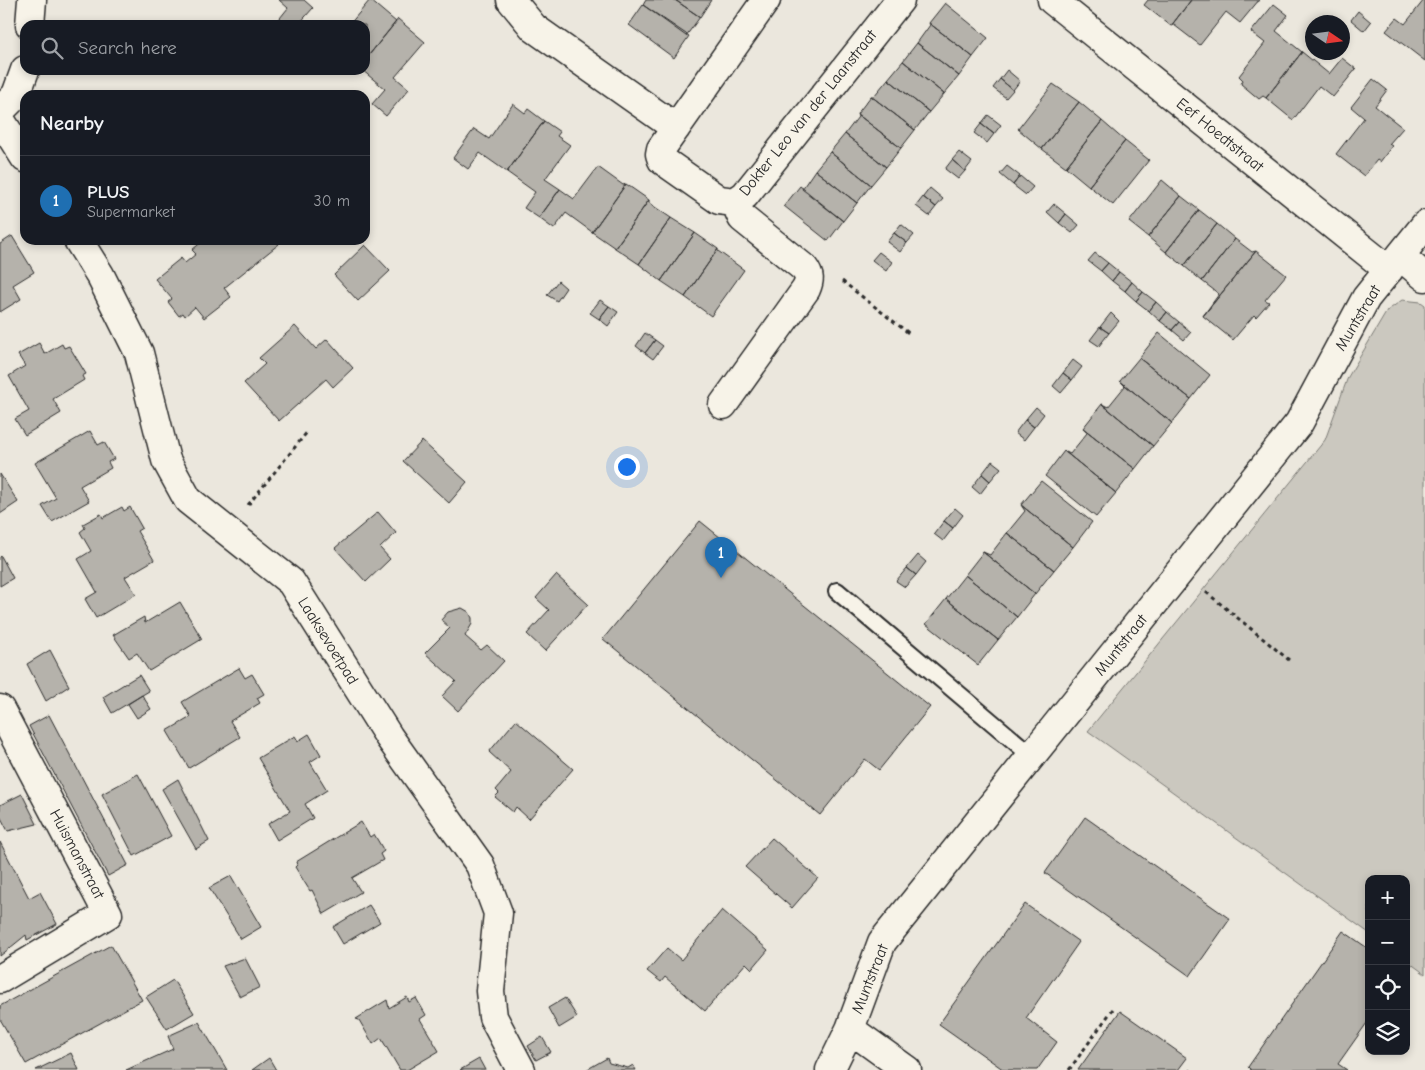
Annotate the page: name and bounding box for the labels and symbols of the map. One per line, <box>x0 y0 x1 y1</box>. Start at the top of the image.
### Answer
north arrow <box>1305 15 1350 60</box>
street label: Dokter Leo van der Laanstraat <box>736 26 881 200</box>
street label: Eef Hoedtstraat <box>1173 94 1268 176</box>
street label: Muntstraat <box>1331 282 1385 354</box>
your location <box>614 454 640 480</box>
pin: 1 <box>705 537 737 578</box>
street label: Laaksevoetpad <box>294 594 362 688</box>
street label: Muntstraat <box>1091 611 1151 679</box>
street label: Huismanstraat <box>46 806 108 902</box>
street label: Muntstraat <box>848 941 892 1016</box>

